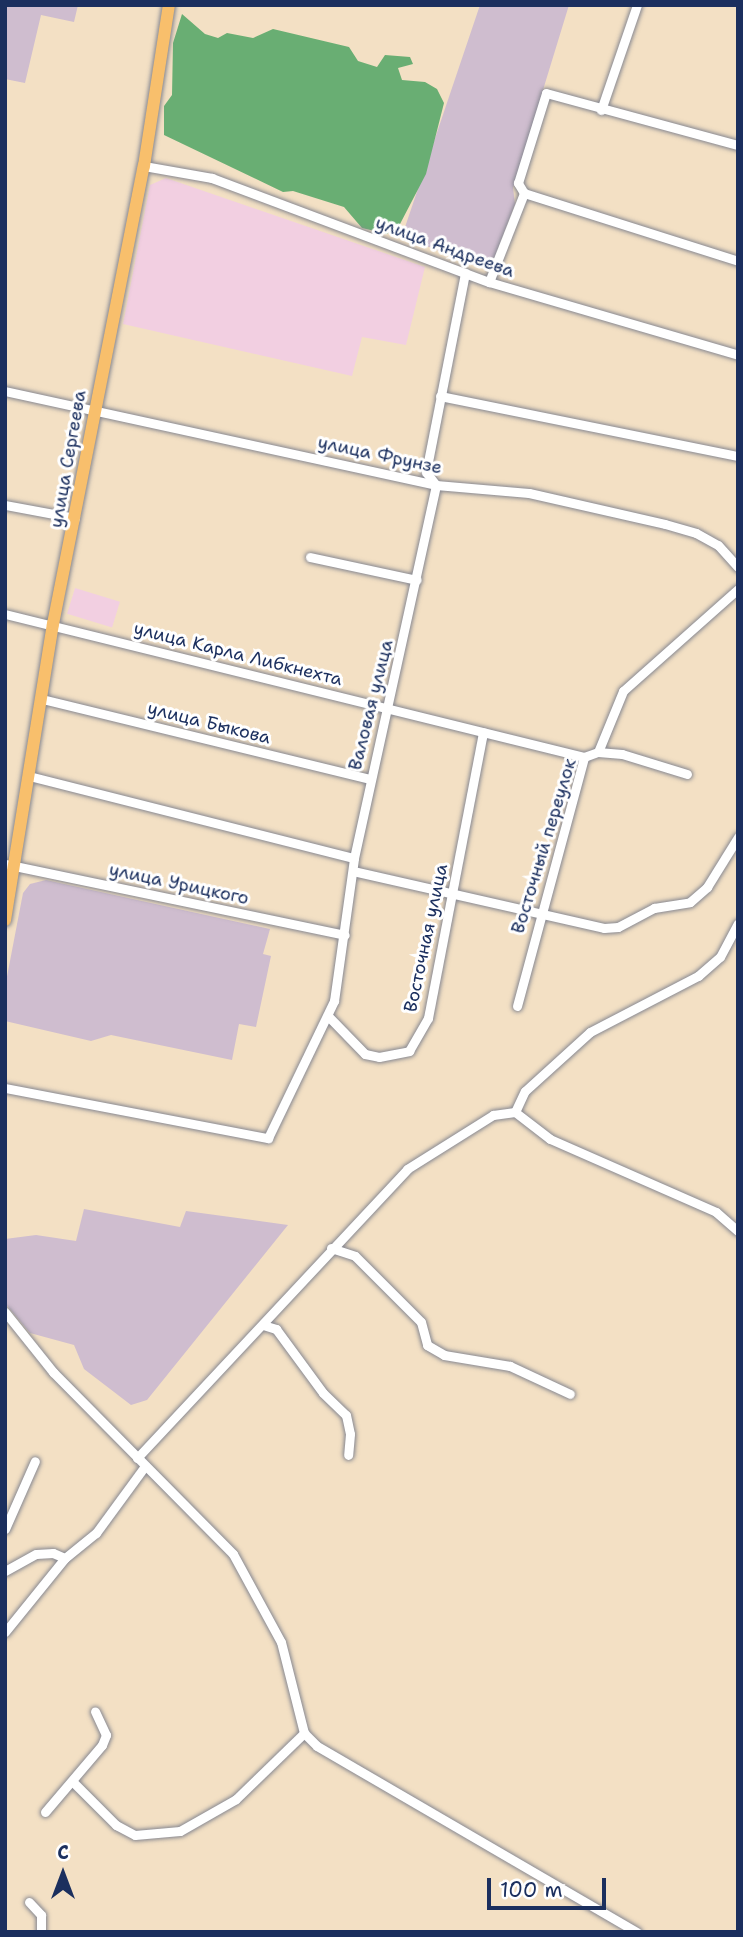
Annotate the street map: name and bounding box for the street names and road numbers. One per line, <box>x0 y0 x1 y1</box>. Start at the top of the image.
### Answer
street label: улица Андреева <box>373 212 517 282</box>
street label: улица Сергеева <box>45 389 91 529</box>
street label: улица Фрунзе <box>316 431 444 479</box>
street label: улица Карла Либкнехта <box>131 618 345 690</box>
street label: Валовая улица <box>344 638 398 772</box>
street label: улица Быкова <box>145 697 273 749</box>
street label: Восточный переулок <box>507 756 581 936</box>
street label: улица Урицкого <box>107 859 251 909</box>
street label: Восточная улица <box>400 862 452 1014</box>

